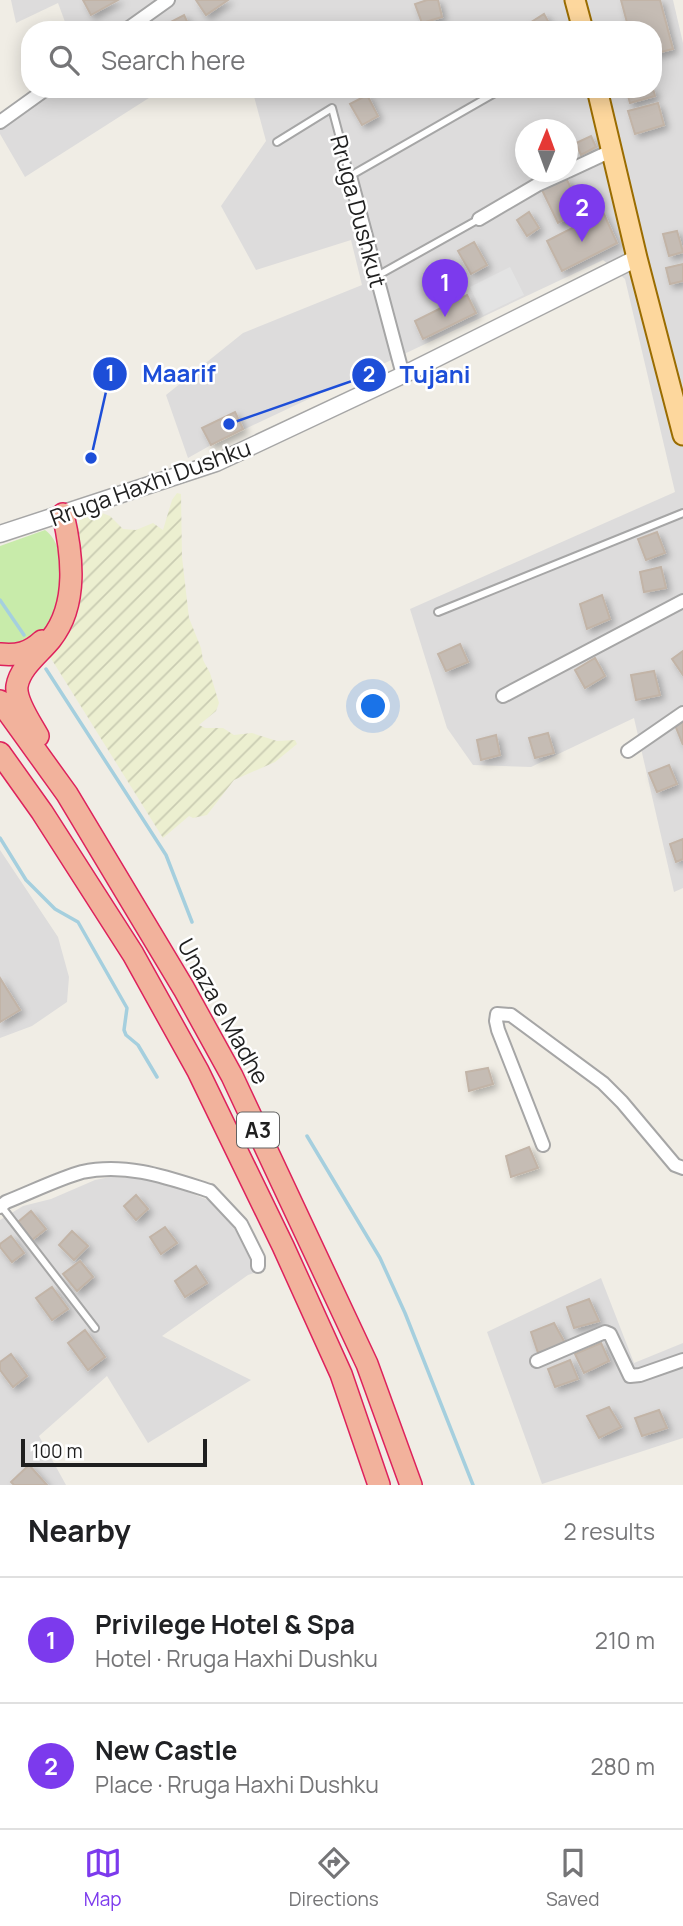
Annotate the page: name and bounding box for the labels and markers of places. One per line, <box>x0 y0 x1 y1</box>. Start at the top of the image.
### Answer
pin: 2 <box>559 184 605 242</box>
pin: 1 <box>422 259 468 317</box>
callout: Maarif <box>93 352 230 397</box>
callout: Tujani <box>351 352 485 397</box>

